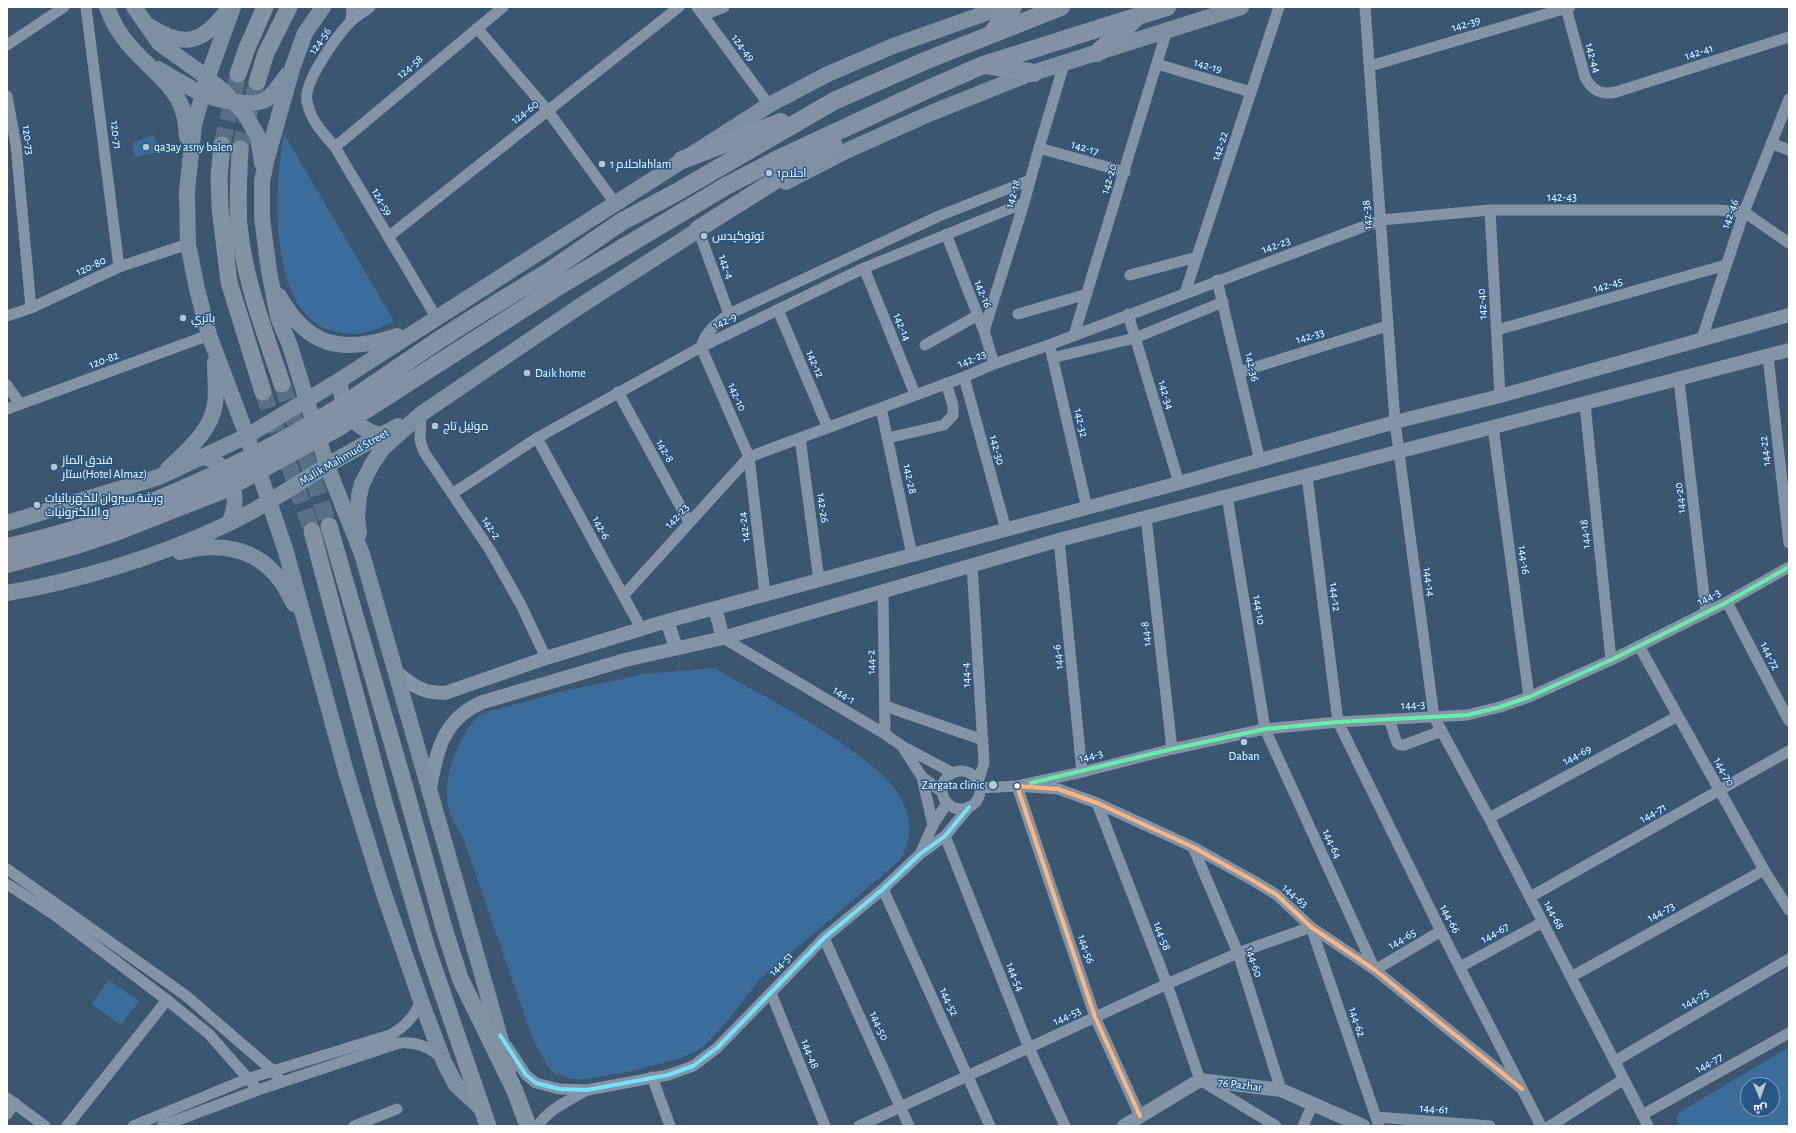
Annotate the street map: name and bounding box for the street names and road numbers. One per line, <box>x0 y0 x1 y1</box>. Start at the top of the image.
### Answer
street label: 142-39 <box>1450 13 1482 35</box>
street label: 124-56 <box>306 25 334 57</box>
street label: 124-49 <box>728 32 758 64</box>
street label: 142-44 <box>1582 41 1604 75</box>
street label: 142-41 <box>1683 41 1715 63</box>
street label: 124-58 <box>394 52 426 82</box>
street label: 142-19 <box>1192 55 1224 77</box>
street label: 124-60 <box>508 97 542 127</box>
street label: 120-71 <box>107 120 125 150</box>
street label: 120-73 <box>19 124 37 156</box>
street label: 142-22 <box>1209 130 1231 162</box>
street label: 142-17 <box>1069 137 1101 159</box>
street label: 142-20 <box>1098 162 1120 196</box>
street label: 142-18 <box>1002 178 1024 210</box>
street label: 124-59 <box>368 186 396 218</box>
street label: 142-43 <box>1547 190 1577 204</box>
street label: 142-46 <box>1718 197 1742 231</box>
street label: 142-38 <box>1359 200 1375 230</box>
street label: 142-23 <box>1260 233 1292 257</box>
street label: 120-80 <box>74 253 108 279</box>
street label: 142-4 <box>715 253 737 281</box>
street label: 142-45 <box>1592 274 1624 296</box>
street label: 142-16 <box>971 278 995 310</box>
street label: 142-40 <box>1474 288 1490 320</box>
street label: 142-9 <box>711 309 739 333</box>
street label: 142-14 <box>890 311 914 343</box>
street label: 142-33 <box>1294 325 1326 347</box>
street label: 142-23 <box>956 347 988 371</box>
street label: 120-82 <box>87 348 121 372</box>
street label: 142-12 <box>803 348 827 380</box>
street label: 142-36 <box>1242 351 1262 383</box>
street label: 142-34 <box>1155 379 1177 411</box>
street label: 142-10 <box>724 381 750 413</box>
street label: 142-32 <box>1071 407 1091 439</box>
street label: Malik Mahmud Street <box>297 425 391 489</box>
street label: 142-30 <box>986 433 1008 467</box>
street label: 144-22 <box>1756 435 1774 467</box>
street label: 142-8 <box>653 437 677 465</box>
street label: 142-28 <box>900 463 920 495</box>
street label: 144-20 <box>1671 482 1689 514</box>
street label: 142-26 <box>814 492 832 524</box>
street label: 142-23 <box>662 500 692 532</box>
street label: 142-24 <box>735 511 753 543</box>
street label: 142-2 <box>478 514 504 542</box>
street label: 142-6 <box>589 514 613 542</box>
street label: 144-18 <box>1576 519 1594 549</box>
street label: 144-16 <box>1515 545 1533 575</box>
street label: 144-14 <box>1420 567 1438 597</box>
street label: 144-12 <box>1326 582 1344 612</box>
street label: 144-3 <box>1695 585 1723 609</box>
street label: 144-10 <box>1250 594 1268 626</box>
street label: 144-8 <box>1138 621 1154 647</box>
street label: 144-72 <box>1757 639 1783 673</box>
street label: 144-6 <box>1050 644 1066 670</box>
street label: 144-2 <box>864 649 878 675</box>
street label: 144-4 <box>958 662 974 688</box>
street label: 144-1 <box>830 683 858 707</box>
street label: 144-3 <box>1400 697 1426 713</box>
street label: 144-69 <box>1560 741 1594 769</box>
street label: 144-3 <box>1077 746 1105 766</box>
street label: 144-70 <box>1710 755 1738 789</box>
street label: 144-71 <box>1637 800 1669 826</box>
street label: 144-64 <box>1319 827 1345 861</box>
street label: 144-63 <box>1279 881 1311 911</box>
street label: 144-68 <box>1540 898 1568 932</box>
street label: 144-73 <box>1645 899 1677 925</box>
street label: 144-66 <box>1437 902 1463 936</box>
street label: 144-58 <box>1150 919 1174 953</box>
street label: 144-67 <box>1478 919 1512 947</box>
street label: 144-65 <box>1385 925 1419 953</box>
street label: 144-56 <box>1074 932 1098 966</box>
street label: 144-60 <box>1242 945 1266 979</box>
street label: 144-51 <box>766 949 796 979</box>
street label: 144-54 <box>1003 960 1027 994</box>
street label: 144-52 <box>936 985 962 1019</box>
street label: 144-75 <box>1679 985 1711 1013</box>
street label: 144-53 <box>1051 1003 1083 1029</box>
street label: 144-62 <box>1345 1005 1369 1039</box>
street label: 144-50 <box>866 1009 892 1043</box>
street label: 144-48 <box>798 1037 822 1071</box>
street label: 144-77 <box>1693 1050 1725 1076</box>
street label: 76 Pazhar <box>1217 1075 1263 1095</box>
street label: 144-61 <box>1419 1101 1449 1117</box>

